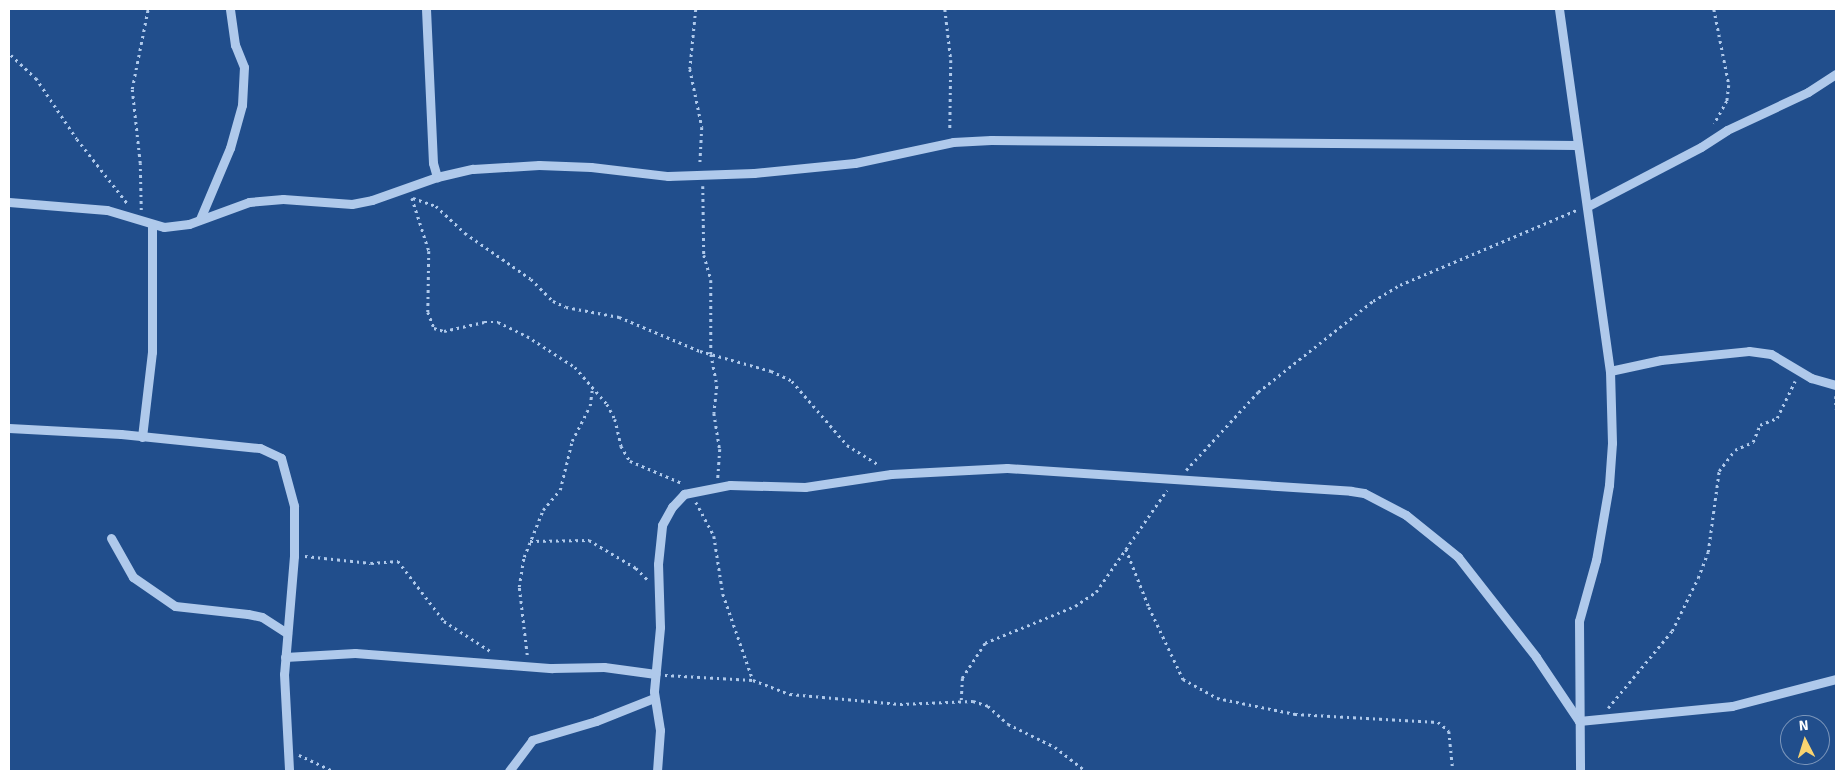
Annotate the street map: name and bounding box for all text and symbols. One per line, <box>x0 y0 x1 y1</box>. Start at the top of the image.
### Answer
north arrow <box>1780 715 1830 765</box>
text: N <box>1798 717 1809 734</box>

